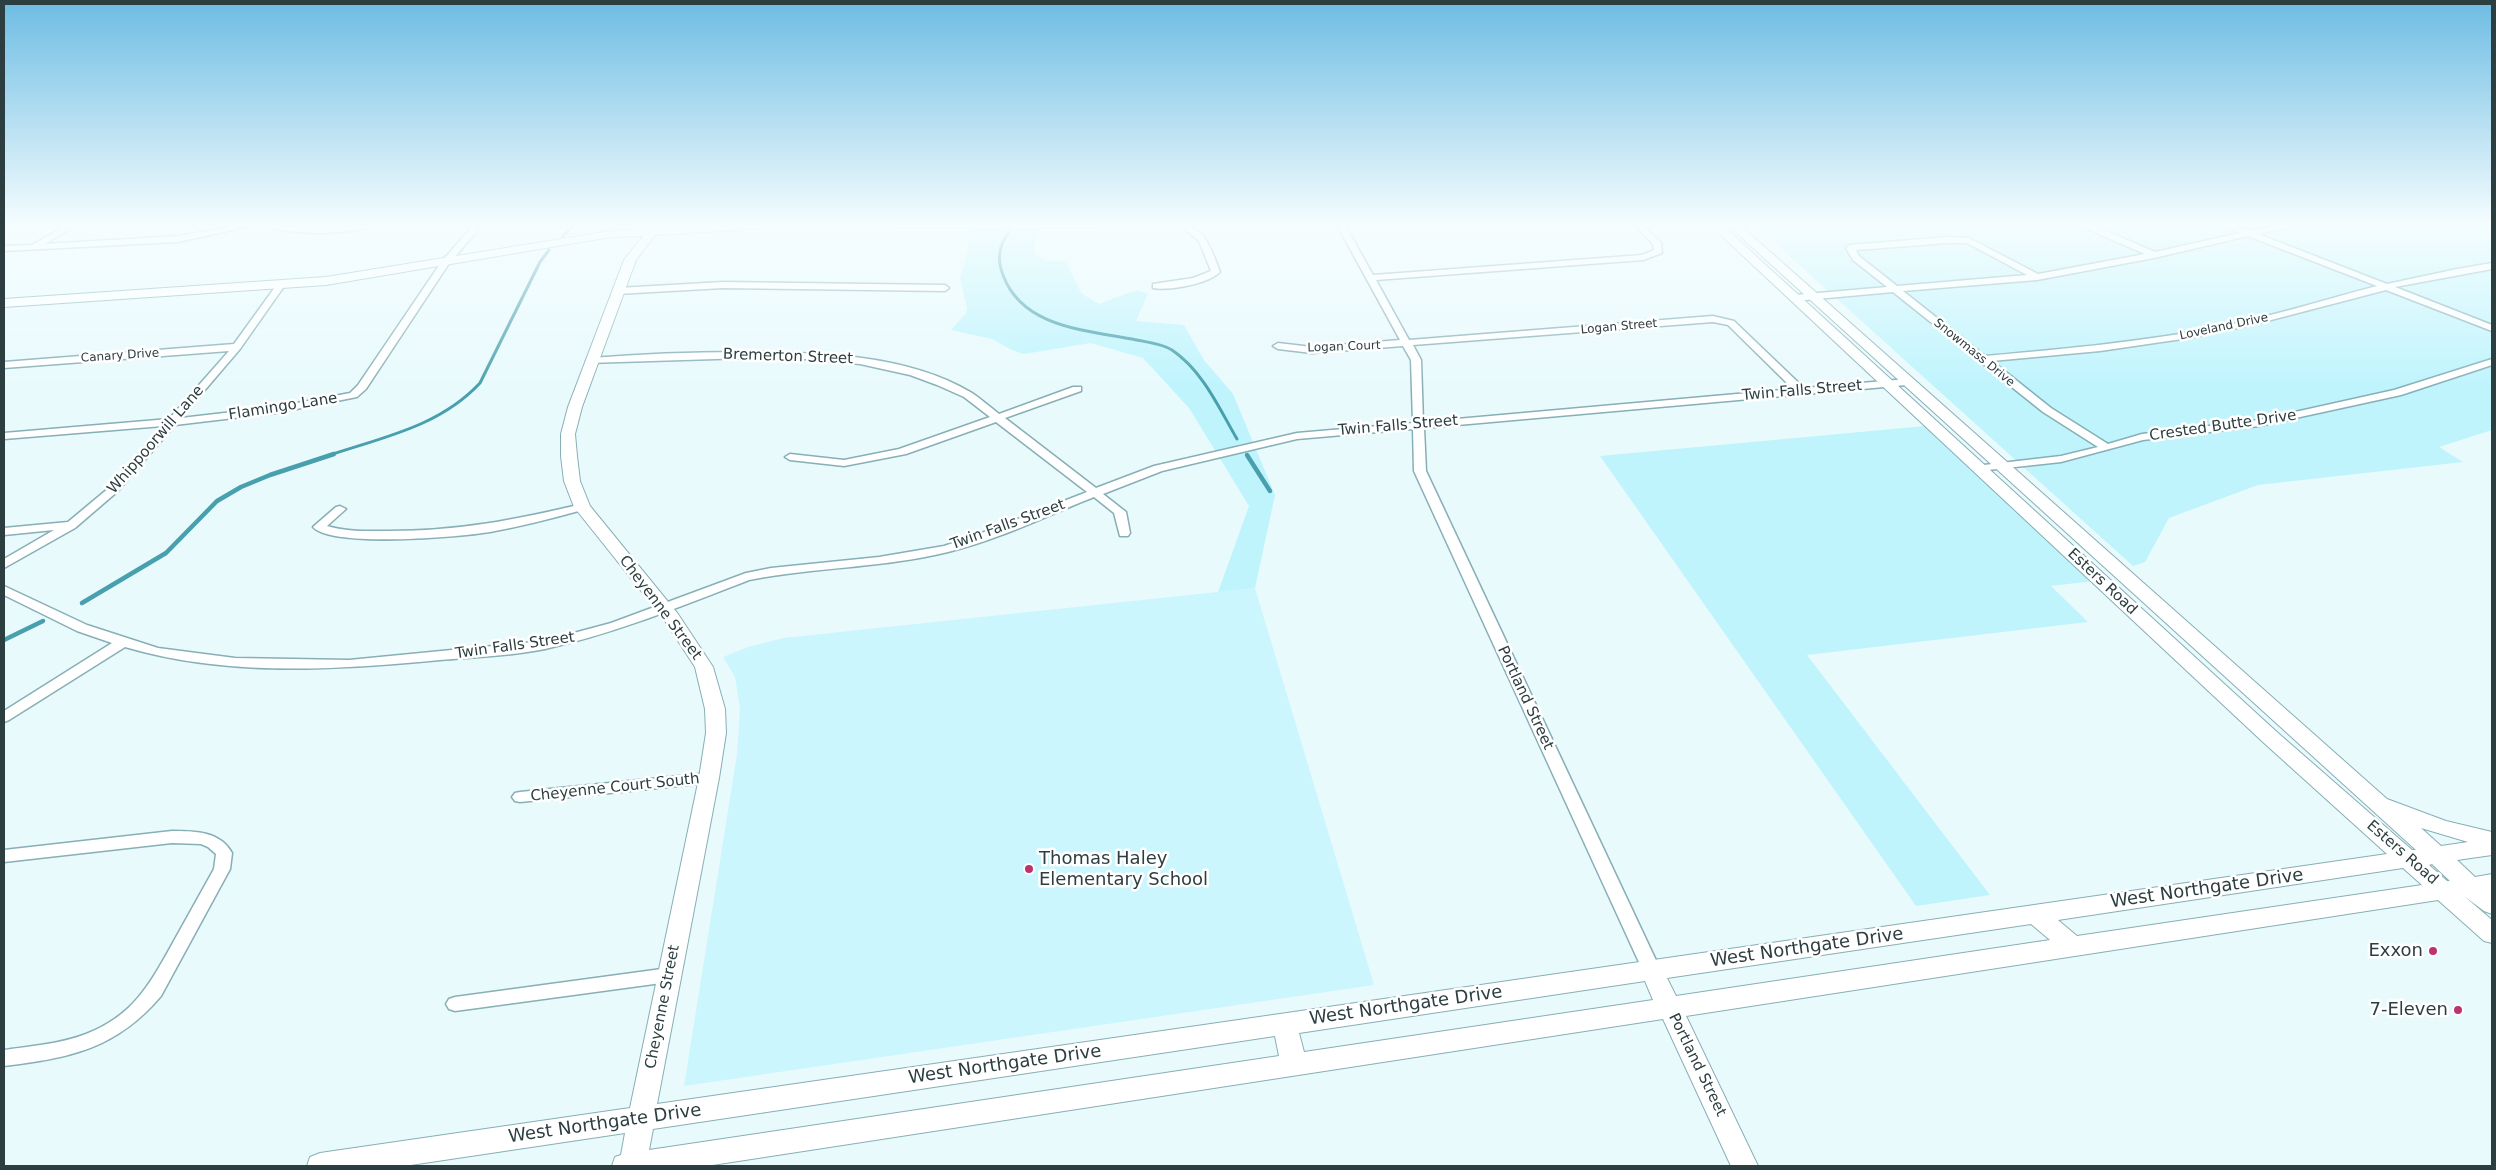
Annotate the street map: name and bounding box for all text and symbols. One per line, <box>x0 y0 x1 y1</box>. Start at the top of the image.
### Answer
street label: Loveland Drive <box>2178 311 2270 343</box>
street label: Logan Street <box>1580 316 1658 338</box>
street label: Snowmass Drive <box>1931 316 2017 390</box>
street label: Logan Court <box>1307 339 1381 355</box>
street label: Canary Drive <box>80 346 160 366</box>
street label: Bremerton Street <box>723 346 853 368</box>
street label: Twin Falls Street <box>1741 377 1863 405</box>
street label: Whippoorwill Lane <box>104 382 208 498</box>
street label: Flamingo Lane <box>227 390 339 424</box>
street label: Crested Butte Drive <box>2148 407 2298 445</box>
street label: Twin Falls Street <box>1337 412 1459 440</box>
street label: Twin Falls Street <box>948 496 1068 554</box>
street label: Esters Road <box>2063 545 2141 619</box>
street label: Cheyenne Street <box>615 552 705 664</box>
street label: Twin Falls Street <box>454 629 576 663</box>
street label: Portland Street <box>1493 643 1557 753</box>
street label: Cheyenne Court South <box>530 770 700 806</box>
street label: Esters Road <box>2363 817 2441 889</box>
place label: Thomas Haley Elementary School <box>1039 848 1208 891</box>
marker: Thomas Haley Elementary School <box>1023 863 1035 875</box>
street label: West Northgate Drive <box>2109 865 2305 913</box>
street label: West Northgate Drive <box>1709 924 1905 972</box>
place label: Exxon <box>2368 940 2423 962</box>
street label: Cheyenne Street <box>642 943 684 1071</box>
marker: Exxon <box>2427 945 2439 957</box>
street label: West Northgate Drive <box>1308 982 1504 1030</box>
place label: 7-Eleven <box>2369 999 2448 1021</box>
marker: 7-Eleven <box>2452 1004 2464 1016</box>
street label: Portland Street <box>1664 1011 1730 1119</box>
street label: West Northgate Drive <box>907 1041 1103 1089</box>
street label: West Northgate Drive <box>507 1100 703 1148</box>

